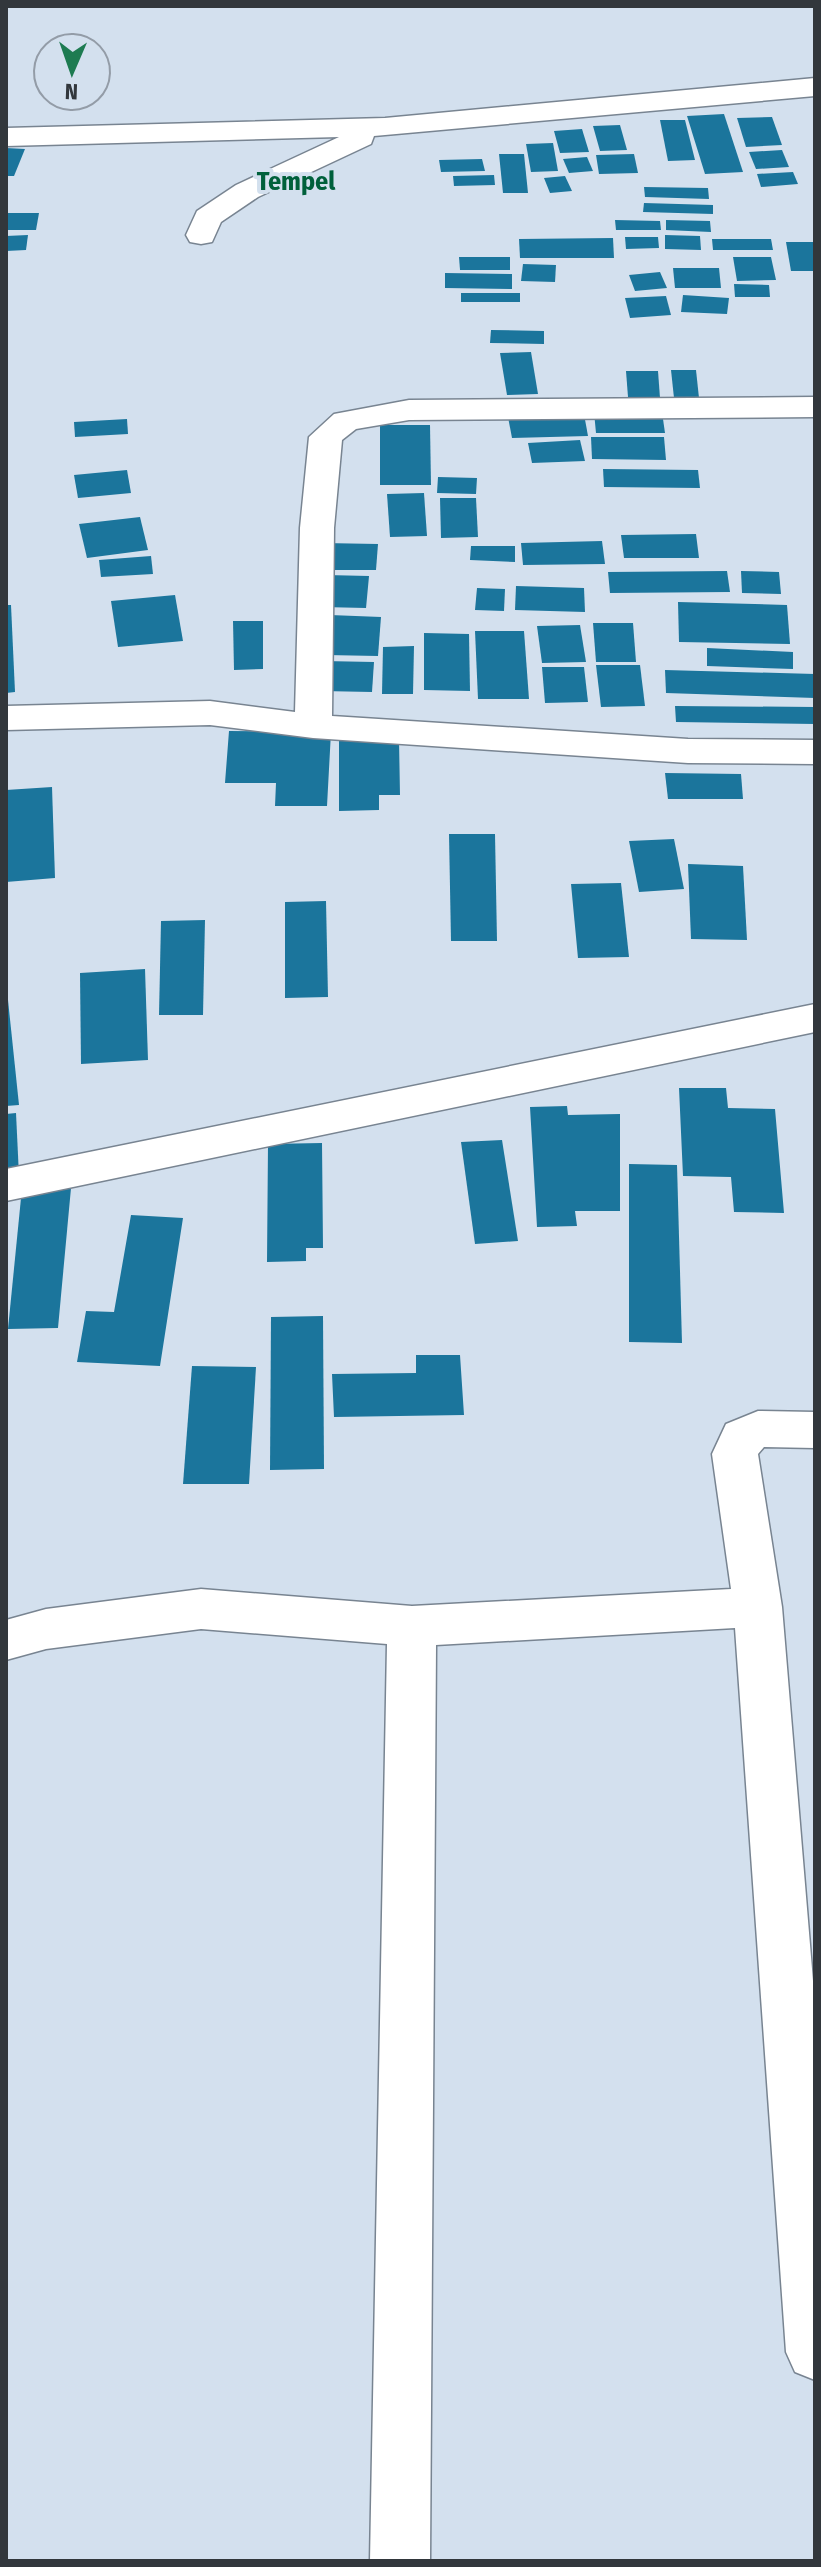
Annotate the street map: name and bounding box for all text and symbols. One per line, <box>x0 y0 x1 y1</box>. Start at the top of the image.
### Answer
north arrow <box>32 32 112 112</box>
text: N <box>64 78 78 105</box>
district label: Tempel <box>257 166 336 197</box>

